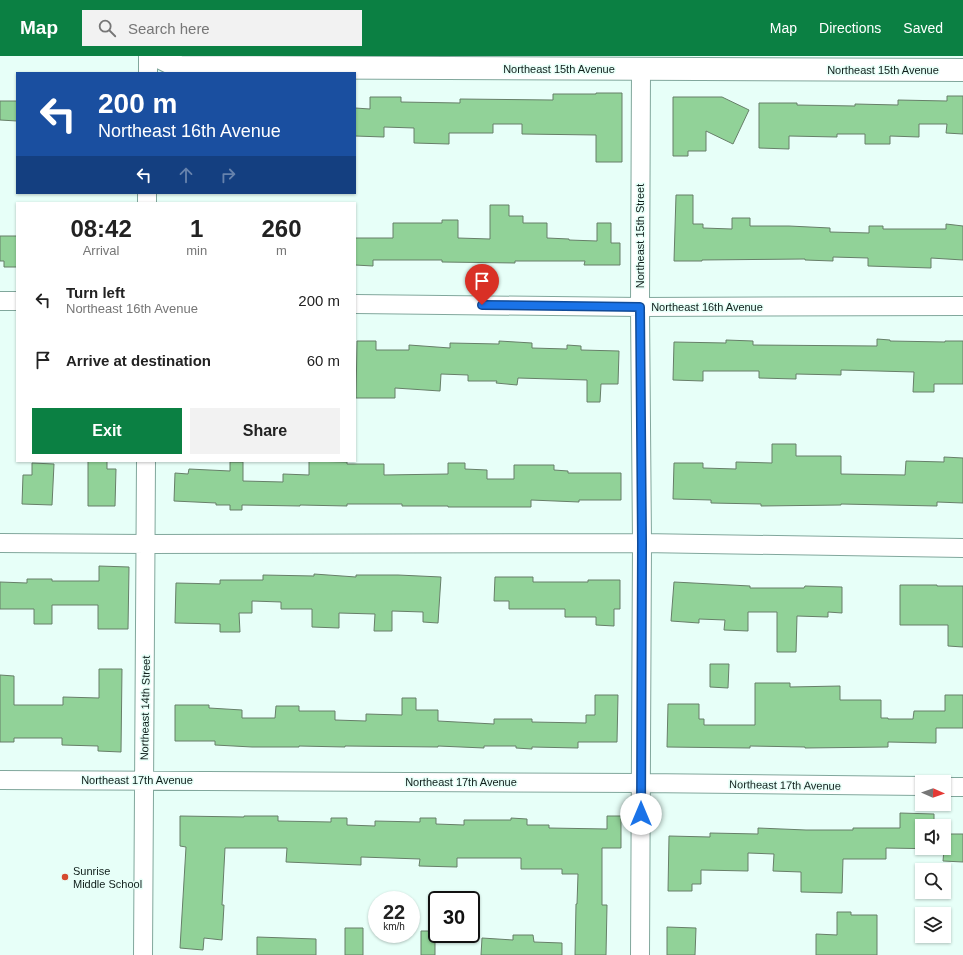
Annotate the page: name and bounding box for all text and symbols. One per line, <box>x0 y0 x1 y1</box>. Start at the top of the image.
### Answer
search box <box>82 10 362 46</box>
text: Map <box>20 17 58 38</box>
icon: search <box>96 17 118 39</box>
text: Search here <box>128 20 210 37</box>
text: Map <box>770 20 797 36</box>
text: Directions <box>819 20 881 36</box>
text: Saved <box>903 20 943 36</box>
street label: Northeast 15th Avenue <box>503 63 615 75</box>
street label: Northeast 15th Avenue <box>827 64 939 76</box>
icon: left <box>32 88 84 140</box>
text: 200 m <box>98 88 177 119</box>
text: Northeast 16th Avenue <box>98 121 281 141</box>
icon: left <box>133 164 155 186</box>
icon: ahead <box>175 164 197 186</box>
icon: right <box>217 164 239 186</box>
street label: Northeast 15th Street <box>634 184 646 288</box>
text: 08:42 <box>70 215 132 242</box>
text: 1 <box>190 215 203 242</box>
text: 260 <box>262 215 302 242</box>
text: Arrival <box>83 243 120 258</box>
text: min <box>186 243 207 258</box>
text: m <box>276 243 287 258</box>
pin <box>465 264 499 305</box>
icon: arrive <box>471 270 493 292</box>
text: Turn left <box>66 284 125 301</box>
icon: left <box>32 289 54 311</box>
text: 200 m <box>298 292 340 309</box>
text: Northeast 16th Avenue <box>66 301 198 316</box>
street label: Northeast 16th Avenue <box>651 301 763 313</box>
icon: arrive <box>32 349 54 371</box>
text: Arrive at destination <box>66 352 211 369</box>
text: 60 m <box>307 352 340 369</box>
button: Exit <box>32 408 182 454</box>
button: Share <box>190 408 340 454</box>
street label: Northeast 14th Street <box>138 656 152 760</box>
street label: Northeast 17th Avenue <box>81 774 193 786</box>
north arrow <box>915 775 951 811</box>
map controls <box>915 775 951 943</box>
street label: Northeast 17th Avenue <box>405 776 517 788</box>
street label: Northeast 17th Avenue <box>729 778 841 792</box>
position arrow <box>620 793 662 835</box>
button: sound <box>915 819 951 855</box>
button: search <box>915 863 951 899</box>
place label: Sunrise Middle School <box>73 865 142 890</box>
marker: Sunrise Middle School <box>60 872 70 882</box>
speed limit sign: 30 <box>428 891 480 943</box>
text: 22 <box>383 901 405 923</box>
button: layers <box>915 907 951 943</box>
text: km/h <box>383 921 405 932</box>

